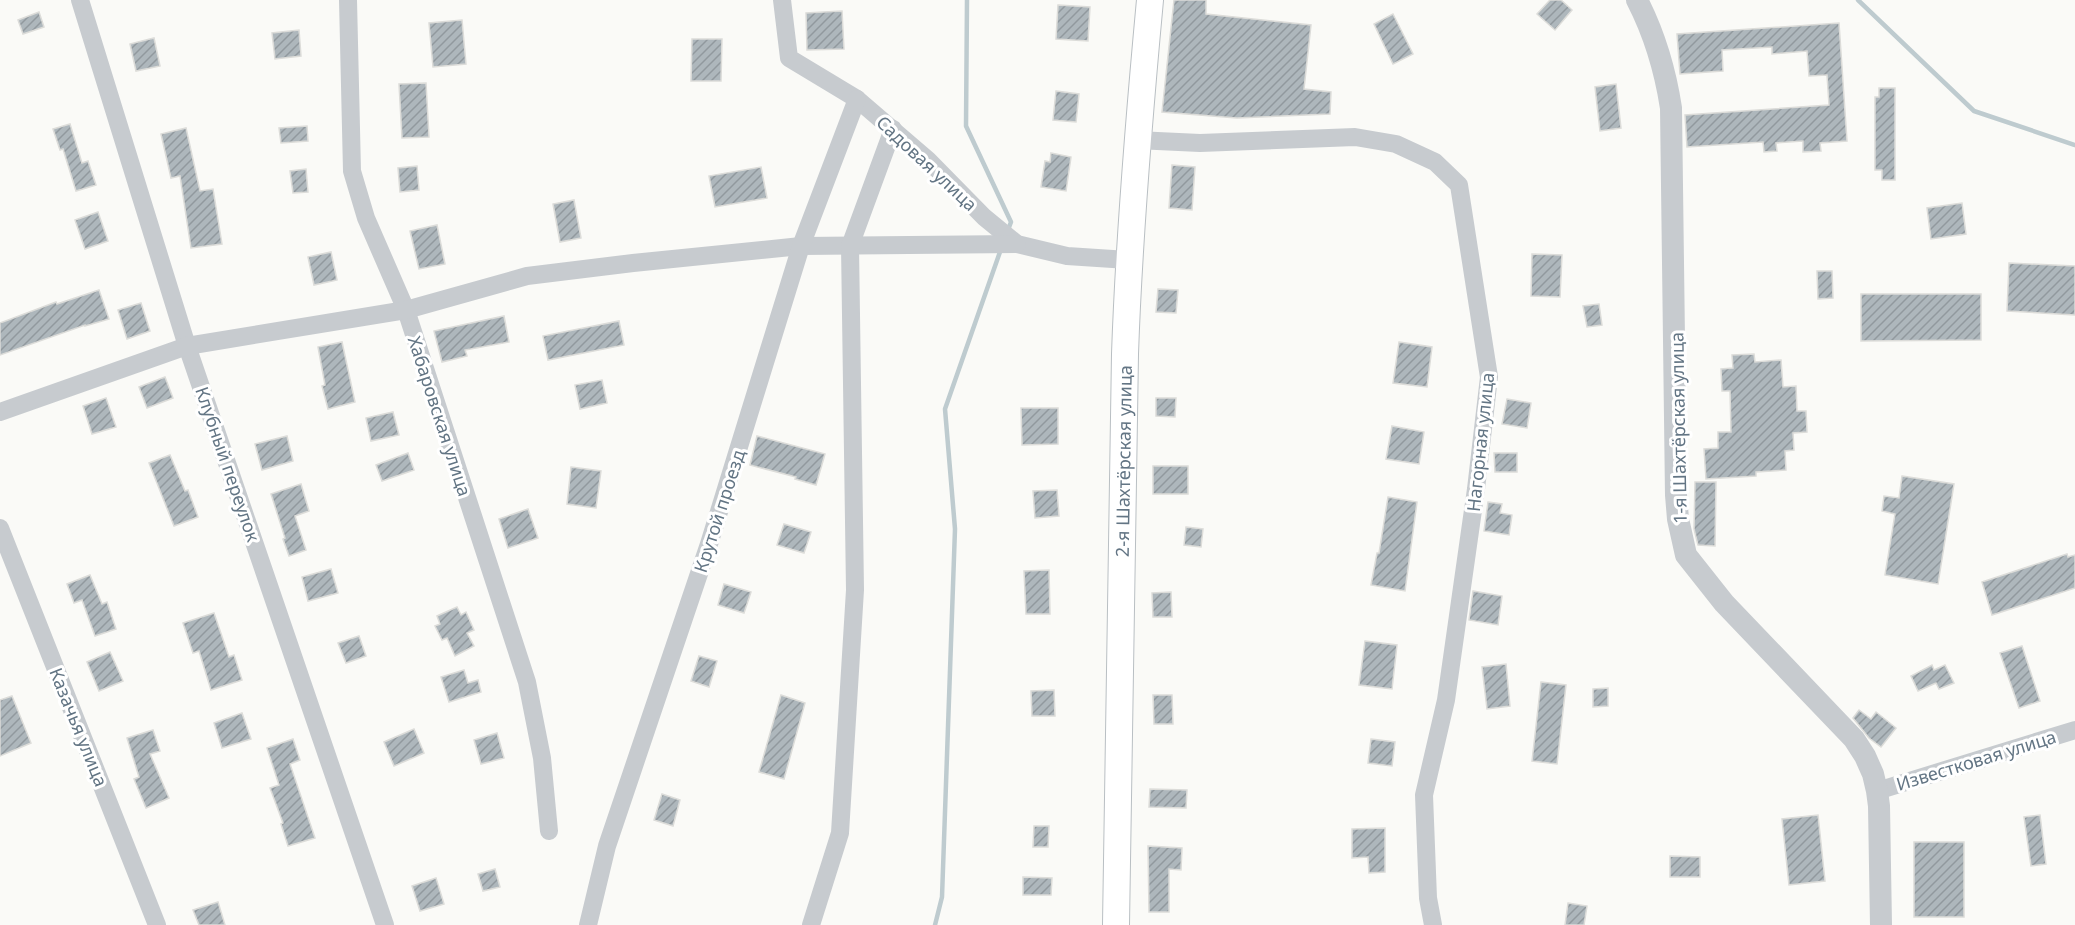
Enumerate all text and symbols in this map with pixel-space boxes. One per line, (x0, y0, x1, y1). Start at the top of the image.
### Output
street label: Садовая улица (871, 110, 983, 216)
street label: 1-я Шахтёрская улица (1664, 332, 1692, 524)
street label: Хабаровская улица (403, 333, 477, 499)
street label: 2-я Шахтёрская улица (1110, 365, 1137, 557)
street label: Нагорная улица (1461, 371, 1499, 513)
street label: Клубный переулок (190, 383, 266, 545)
street label: Крутой проезд (688, 446, 750, 575)
street label: Казачья улица (44, 664, 114, 790)
street label: Известковая улица (1893, 724, 2059, 796)

